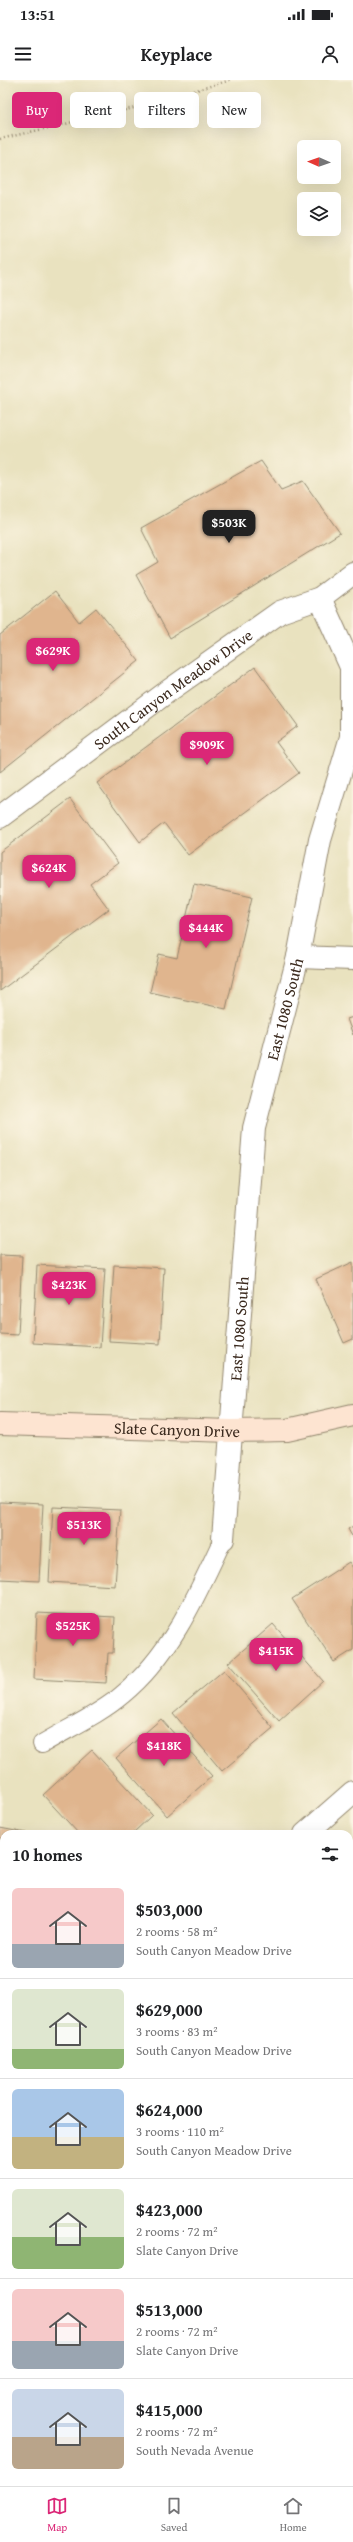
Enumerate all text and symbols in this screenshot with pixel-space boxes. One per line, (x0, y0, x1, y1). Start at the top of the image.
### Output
text: 13:51 (20, 4, 55, 25)
text: Keyplace (141, 41, 212, 68)
icon: menu (12, 43, 34, 65)
icon: person (319, 43, 341, 65)
chip: Buy (12, 92, 62, 128)
chip: Rent (70, 92, 126, 128)
chip: Filters (134, 92, 199, 128)
chip: New (207, 92, 261, 128)
north arrow (297, 140, 341, 184)
map controls (297, 140, 341, 236)
button: layers (297, 192, 341, 236)
pin: $503K (201, 510, 257, 544)
text: $503K (211, 513, 247, 532)
street label: South Canyon Meadow Drive (88, 623, 257, 755)
pin: $629K (25, 638, 81, 672)
text: $629K (35, 641, 71, 660)
pin: $909K (179, 732, 235, 766)
text: $909K (189, 735, 225, 754)
pin: $624K (21, 855, 77, 889)
text: $624K (31, 858, 67, 877)
pin: $444K (178, 915, 234, 949)
text: $444K (188, 918, 224, 937)
street label: East 1080 South (260, 955, 309, 1063)
pin: $423K (41, 1272, 97, 1306)
text: $423K (51, 1275, 87, 1294)
street label: East 1080 South (223, 1275, 255, 1382)
street label: Slate Canyon Drive (114, 1415, 240, 1443)
pin: $513K (56, 1512, 112, 1546)
text: $513K (66, 1515, 102, 1534)
pin: $525K (45, 1613, 101, 1647)
text: $525K (55, 1616, 91, 1635)
pin: $415K (248, 1638, 304, 1672)
text: $415K (258, 1641, 294, 1660)
pin: $418K (136, 1733, 192, 1767)
text: $418K (146, 1736, 182, 1755)
text: 10 homes (12, 1842, 83, 1867)
icon: filters (319, 1843, 341, 1865)
text: $503,000 (136, 1897, 202, 1922)
icon: home (44, 1904, 92, 1952)
text: 2 rooms · 58 m² (136, 1922, 218, 1941)
text: South Canyon Meadow Drive (136, 1941, 292, 1960)
text: $629,000 (136, 1997, 202, 2022)
icon: home (44, 2005, 92, 2053)
text: 3 rooms · 83 m² (136, 2022, 218, 2041)
text: South Canyon Meadow Drive (136, 2041, 292, 2060)
text: $624,000 (136, 2097, 202, 2122)
icon: home (44, 2105, 92, 2153)
text: 3 rooms · 110 m² (136, 2122, 224, 2141)
text: South Canyon Meadow Drive (136, 2141, 292, 2160)
text: $423,000 (136, 2197, 202, 2222)
icon: home (44, 2205, 92, 2253)
text: 2 rooms · 72 m² (136, 2222, 218, 2241)
text: Slate Canyon Drive (136, 2241, 238, 2260)
text: $513,000 (136, 2297, 202, 2322)
icon: home (44, 2305, 92, 2353)
text: 2 rooms · 72 m² (136, 2322, 218, 2341)
text: Slate Canyon Drive (136, 2341, 238, 2360)
text: $415,000 (136, 2397, 202, 2422)
icon: home (44, 2405, 92, 2453)
text: 2 rooms · 72 m² (136, 2422, 218, 2441)
text: South Nevada Avenue (136, 2441, 254, 2460)
tab: Map (46, 2495, 68, 2535)
tab: Saved (161, 2495, 187, 2535)
tab: Home (280, 2495, 307, 2535)

